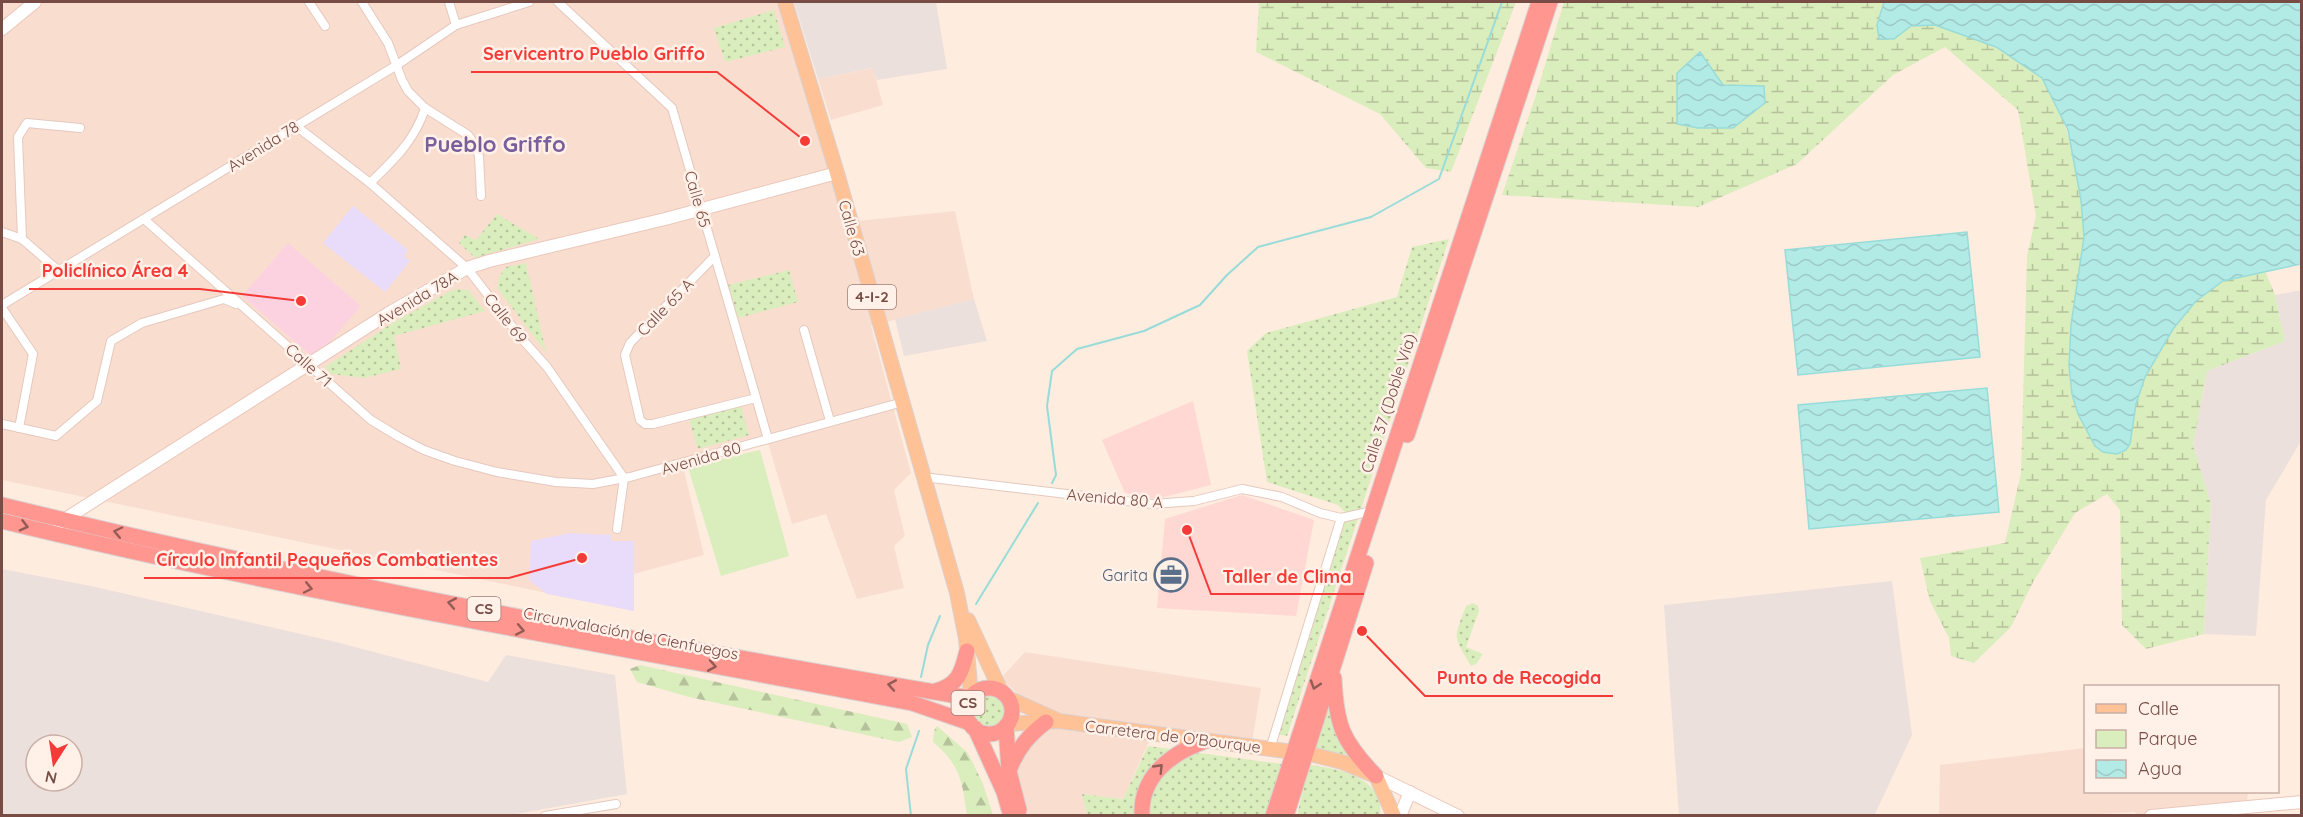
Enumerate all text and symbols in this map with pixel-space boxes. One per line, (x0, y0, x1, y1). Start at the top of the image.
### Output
callout: Servicentro Pueblo Griffo (471, 36, 717, 72)
text: Servicentro Pueblo Griffo (483, 42, 705, 65)
street label: Avenida 78 (224, 116, 302, 176)
district label: Pueblo Griffo (424, 130, 566, 158)
street label: Calle 65 (680, 168, 716, 230)
street label: Calle 63 (834, 197, 870, 259)
callout: Policlínico Área 4 (29, 253, 200, 289)
text: Policlínico Área 4 (42, 259, 189, 282)
street label: Avenida 78A (373, 266, 461, 330)
street label: Calle 65 A (633, 274, 697, 340)
road number: 4-I-2 (848, 285, 896, 309)
street label: Calle 69 (480, 289, 532, 347)
street label: Calle 37 (Doble Vía) (1356, 331, 1420, 475)
street label: Calle 71 (282, 339, 336, 391)
street label: Avenida 80 (659, 437, 743, 479)
street label: Avenida 80 A (1066, 484, 1164, 512)
one-way arrow (18, 519, 28, 532)
one-way arrow (113, 527, 123, 540)
callout: Círculo Infantil Pequeños Combatientes (144, 542, 509, 578)
text: Círculo Infantil Pequeños Combatientes (156, 548, 498, 571)
office icon: Garita (1153, 557, 1189, 593)
callout: Taller de Clima (1211, 558, 1364, 594)
place label: Garita (1102, 565, 1148, 585)
text: Taller de Clima (1222, 565, 1352, 588)
one-way arrow (303, 581, 313, 594)
one-way arrow (448, 597, 458, 610)
road number: CS (468, 597, 500, 621)
street label: Circunvalación de Cienfuegos (522, 602, 740, 664)
one-way arrow (515, 623, 525, 636)
one-way arrow (706, 659, 716, 672)
callout: Punto de Recogida (1425, 660, 1613, 696)
text: Punto de Recogida (1437, 666, 1601, 689)
one-way arrow (887, 679, 896, 691)
one-way arrow (1309, 679, 1322, 690)
legend (2084, 685, 2279, 793)
road number: CS (952, 691, 984, 715)
text: Calle (2138, 697, 2179, 720)
street label: Carretera de O'Bourque (1084, 715, 1262, 757)
text: Parque (2138, 727, 2197, 750)
north arrow (24, 733, 84, 793)
text: Agua (2138, 757, 2182, 780)
one-way arrow (1152, 765, 1163, 776)
text: N (43, 767, 59, 789)

